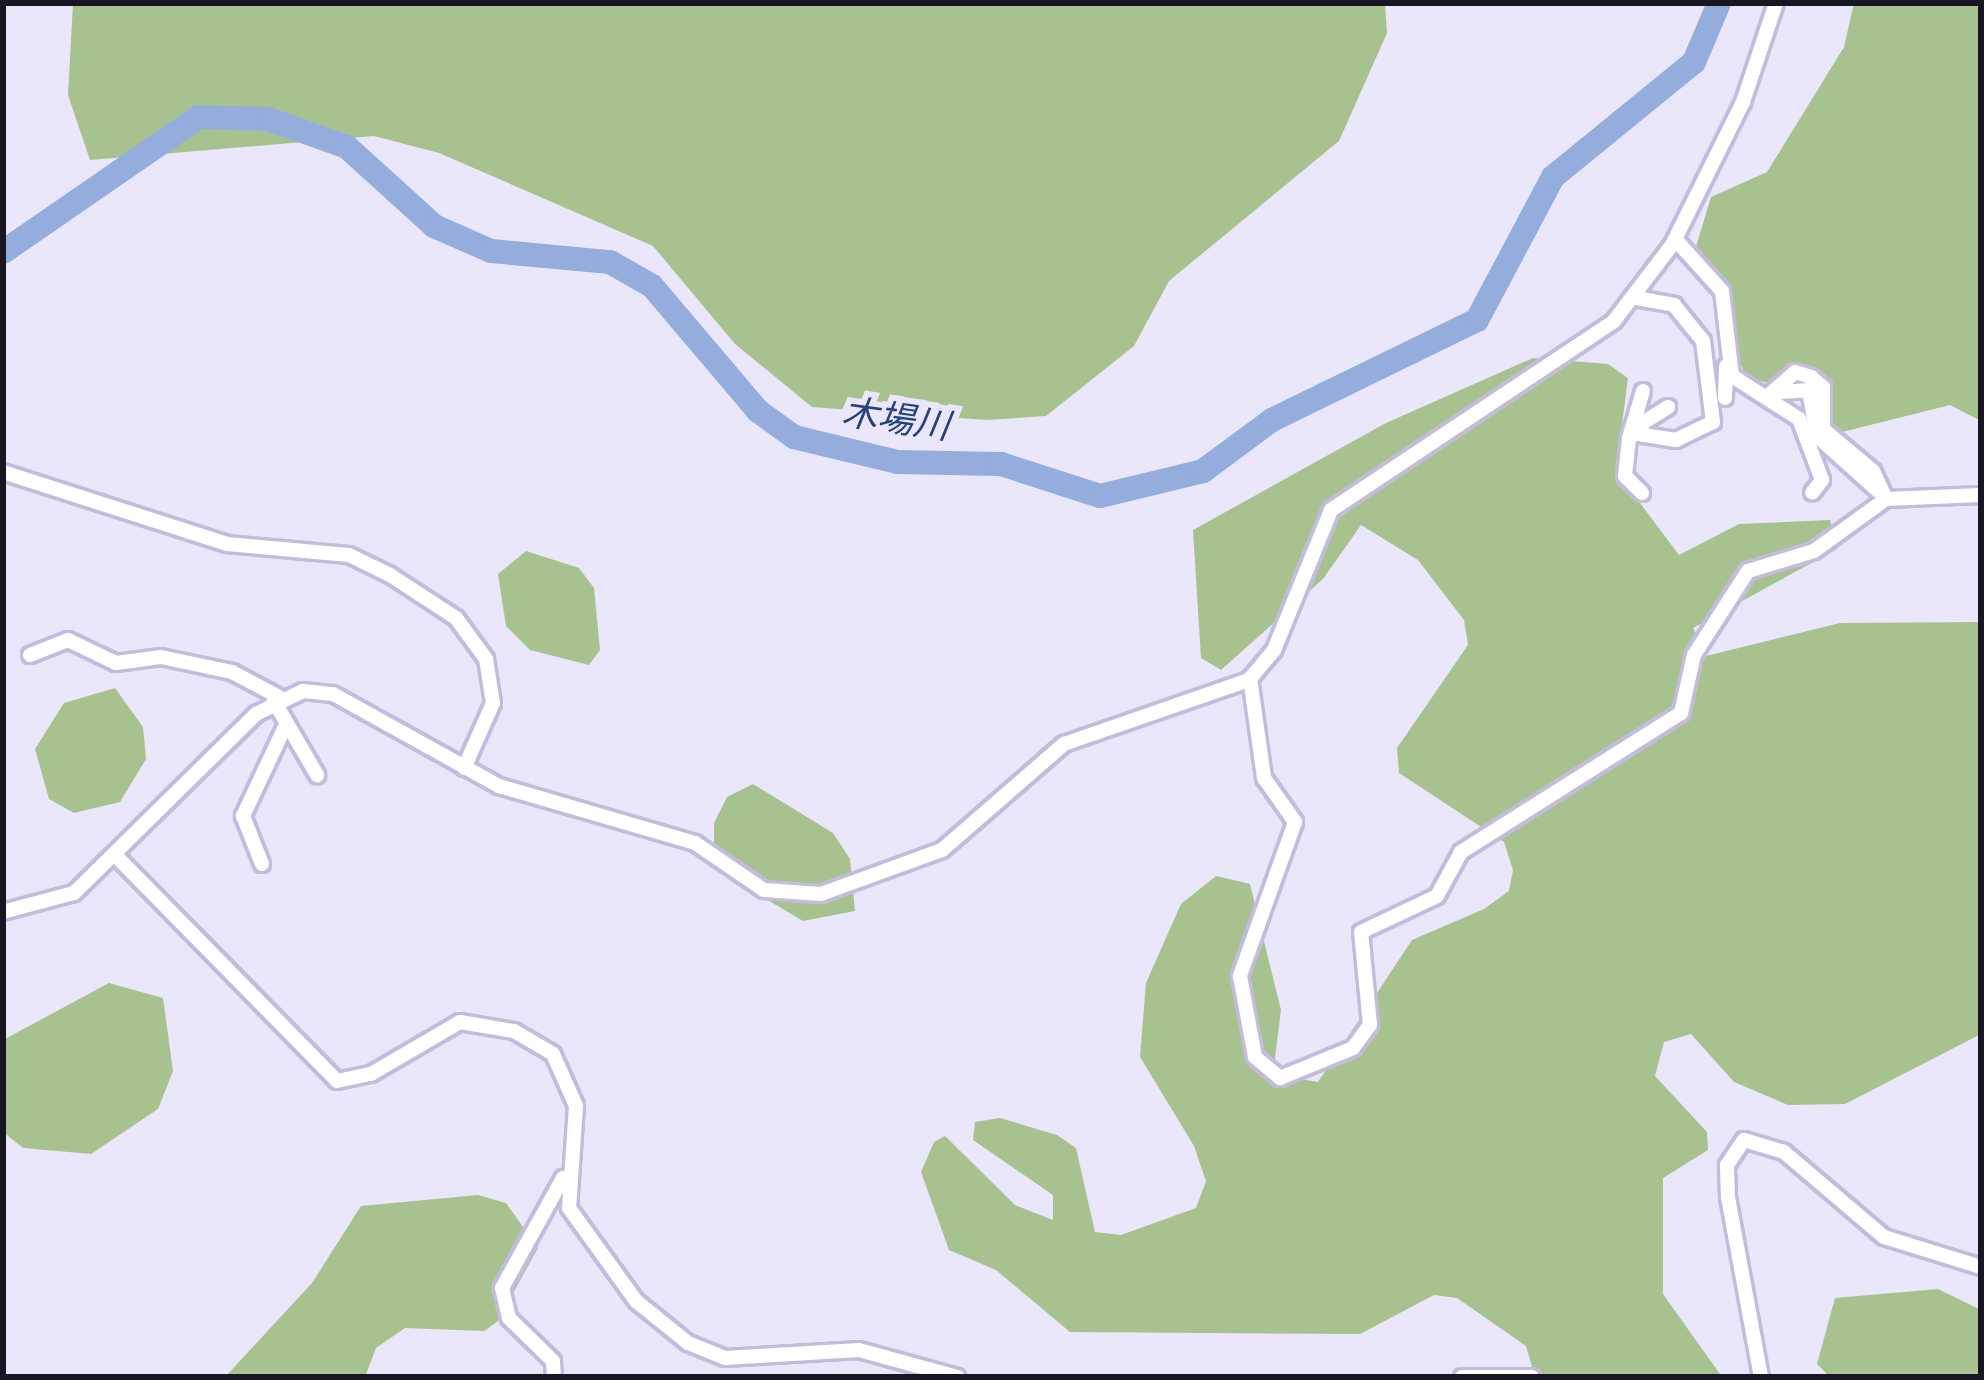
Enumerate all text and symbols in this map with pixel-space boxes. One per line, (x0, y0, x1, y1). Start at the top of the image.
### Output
water label: 木場川 (840, 389, 952, 447)

